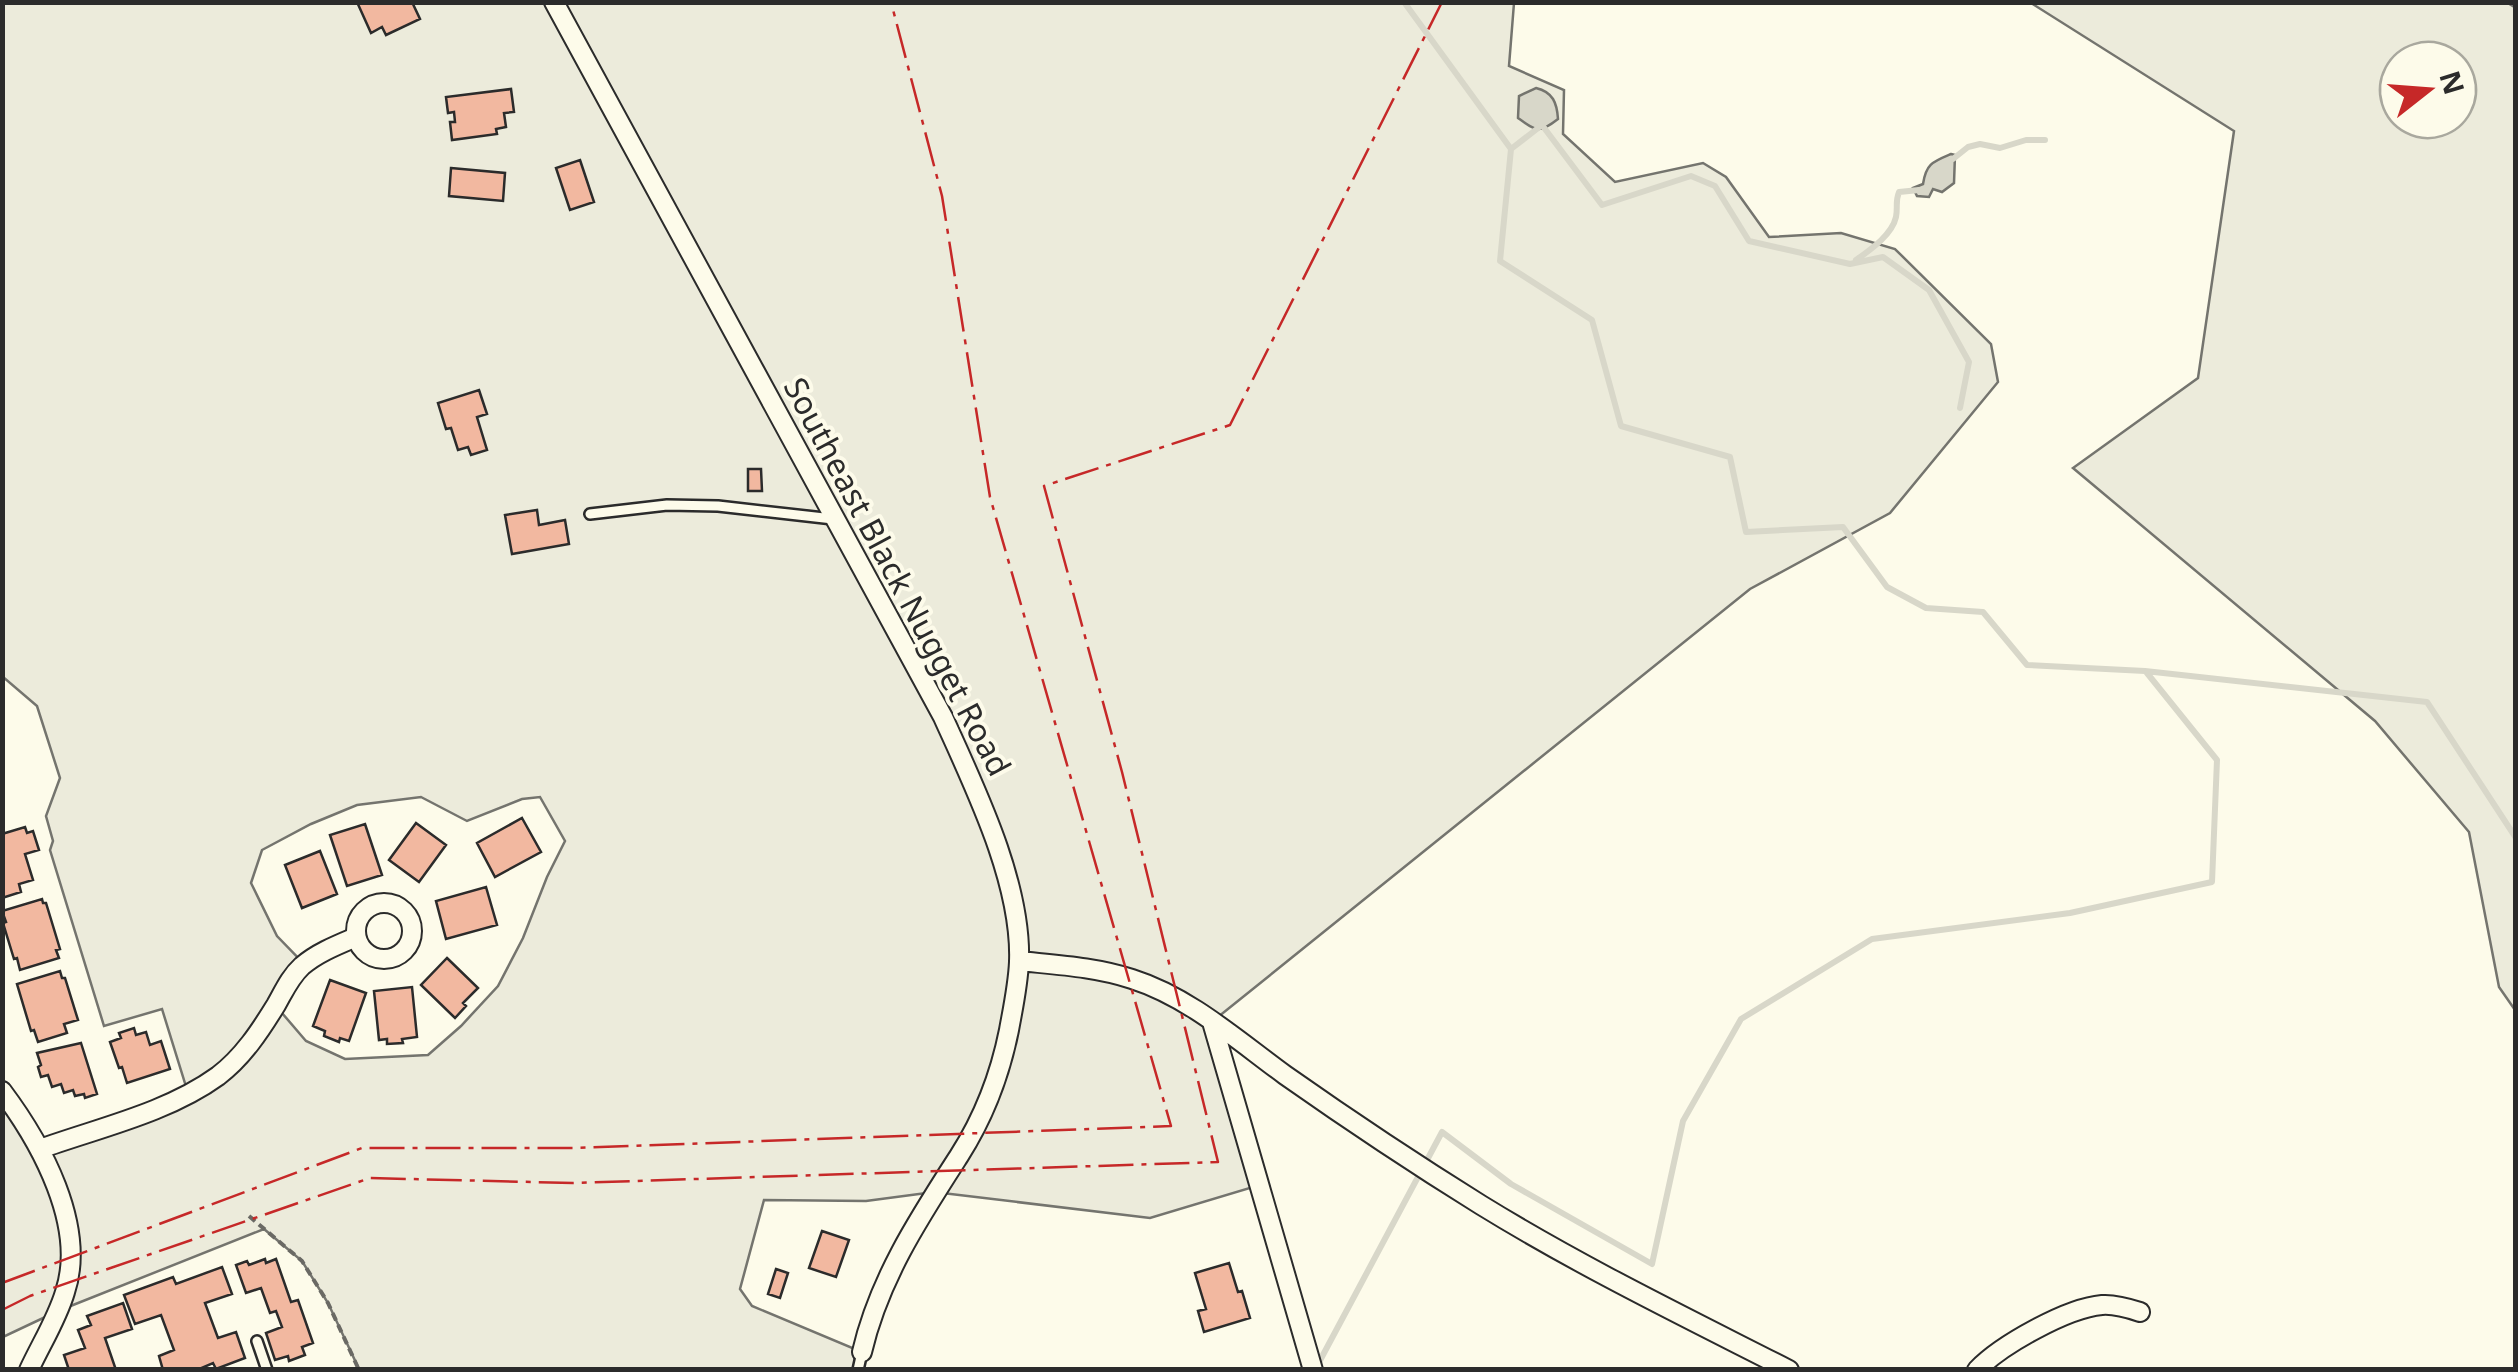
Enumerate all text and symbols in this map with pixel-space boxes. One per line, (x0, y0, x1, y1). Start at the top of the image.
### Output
north arrow (2378, 40, 2478, 140)
text: N (2431, 66, 2474, 99)
street label: Southeast Black Nugget Road (775, 370, 1022, 783)

